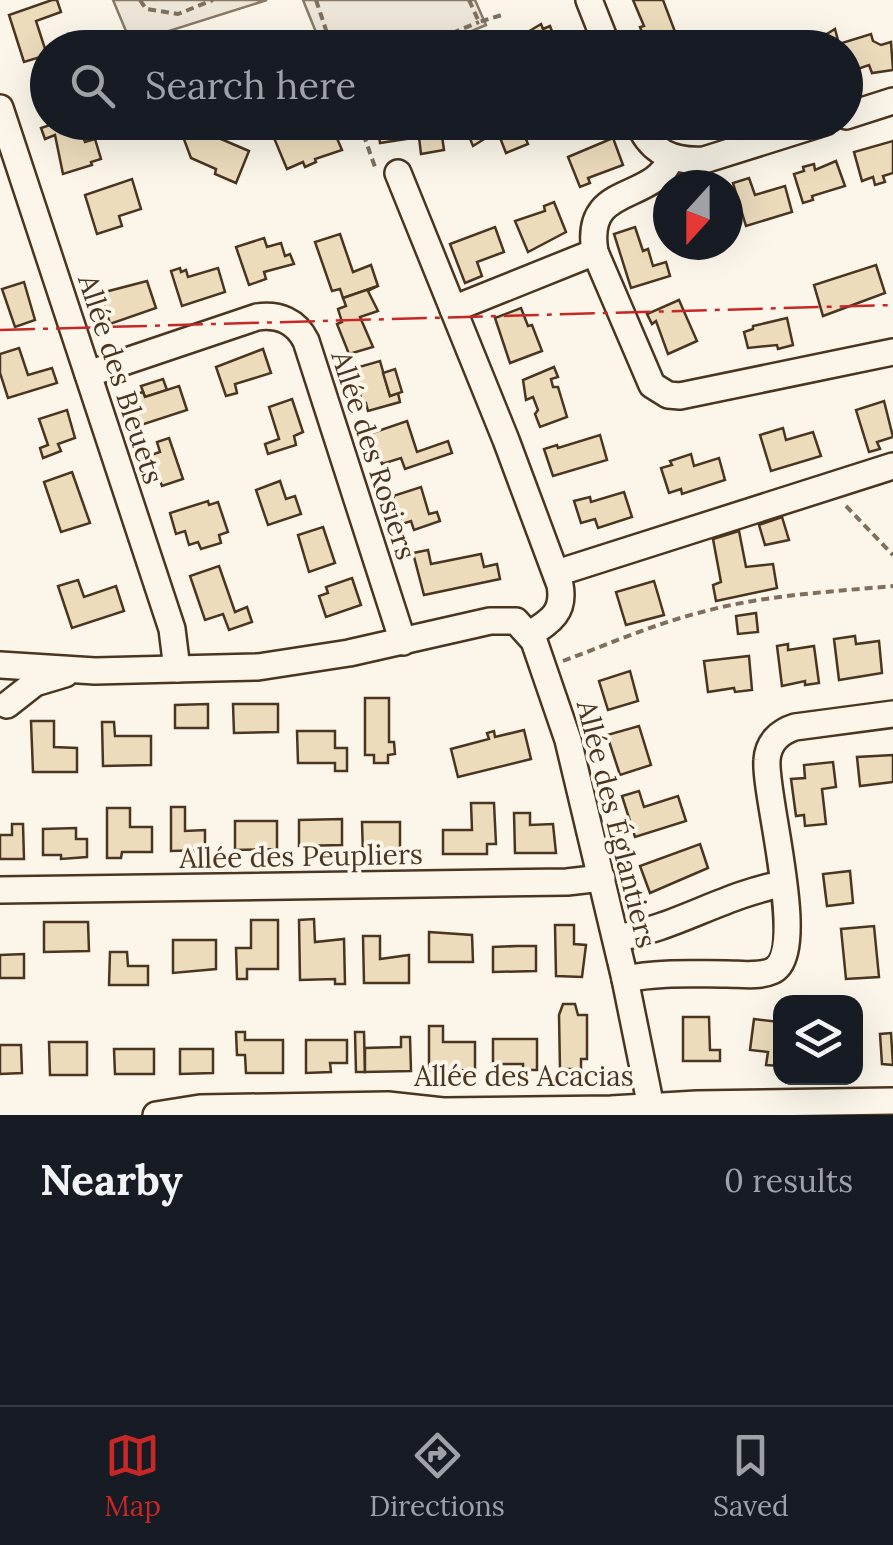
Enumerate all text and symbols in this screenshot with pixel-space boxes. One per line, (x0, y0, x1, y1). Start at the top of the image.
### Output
search box (30, 30, 863, 140)
icon: search (65, 58, 120, 113)
text: Search here (145, 61, 356, 109)
north arrow (653, 170, 743, 260)
street label: Allée des Bleuets (70, 269, 172, 488)
street label: Allée des Rosiers (323, 345, 425, 564)
street label: Allée des Églantiers (569, 696, 665, 951)
street label: Allée des Peupliers (178, 836, 423, 876)
map controls (773, 995, 863, 1085)
button: layers (773, 995, 863, 1085)
street label: Allée des Acacias (413, 1058, 634, 1094)
text: Nearby (40, 1153, 183, 1207)
text: 0 results (724, 1160, 853, 1201)
tab: Map (104, 1428, 161, 1524)
tab: Directions (369, 1428, 505, 1524)
tab: Saved (713, 1428, 789, 1524)

